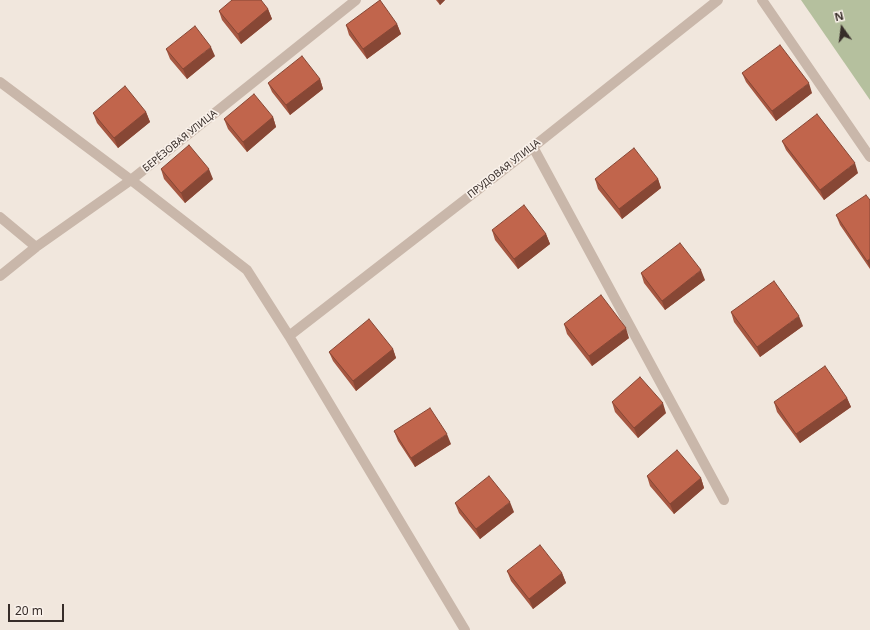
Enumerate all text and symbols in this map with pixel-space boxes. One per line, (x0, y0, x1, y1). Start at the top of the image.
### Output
north arrow (822, 8, 862, 48)
text: N (833, 8, 845, 24)
street label: БЕРЁЗОВАЯ УЛИЦА (140, 107, 220, 175)
street label: ПРУДОВАЯ УЛИЦА (465, 137, 543, 201)
scale bar (10, 596, 66, 622)
text: 20 m (15, 602, 43, 619)

